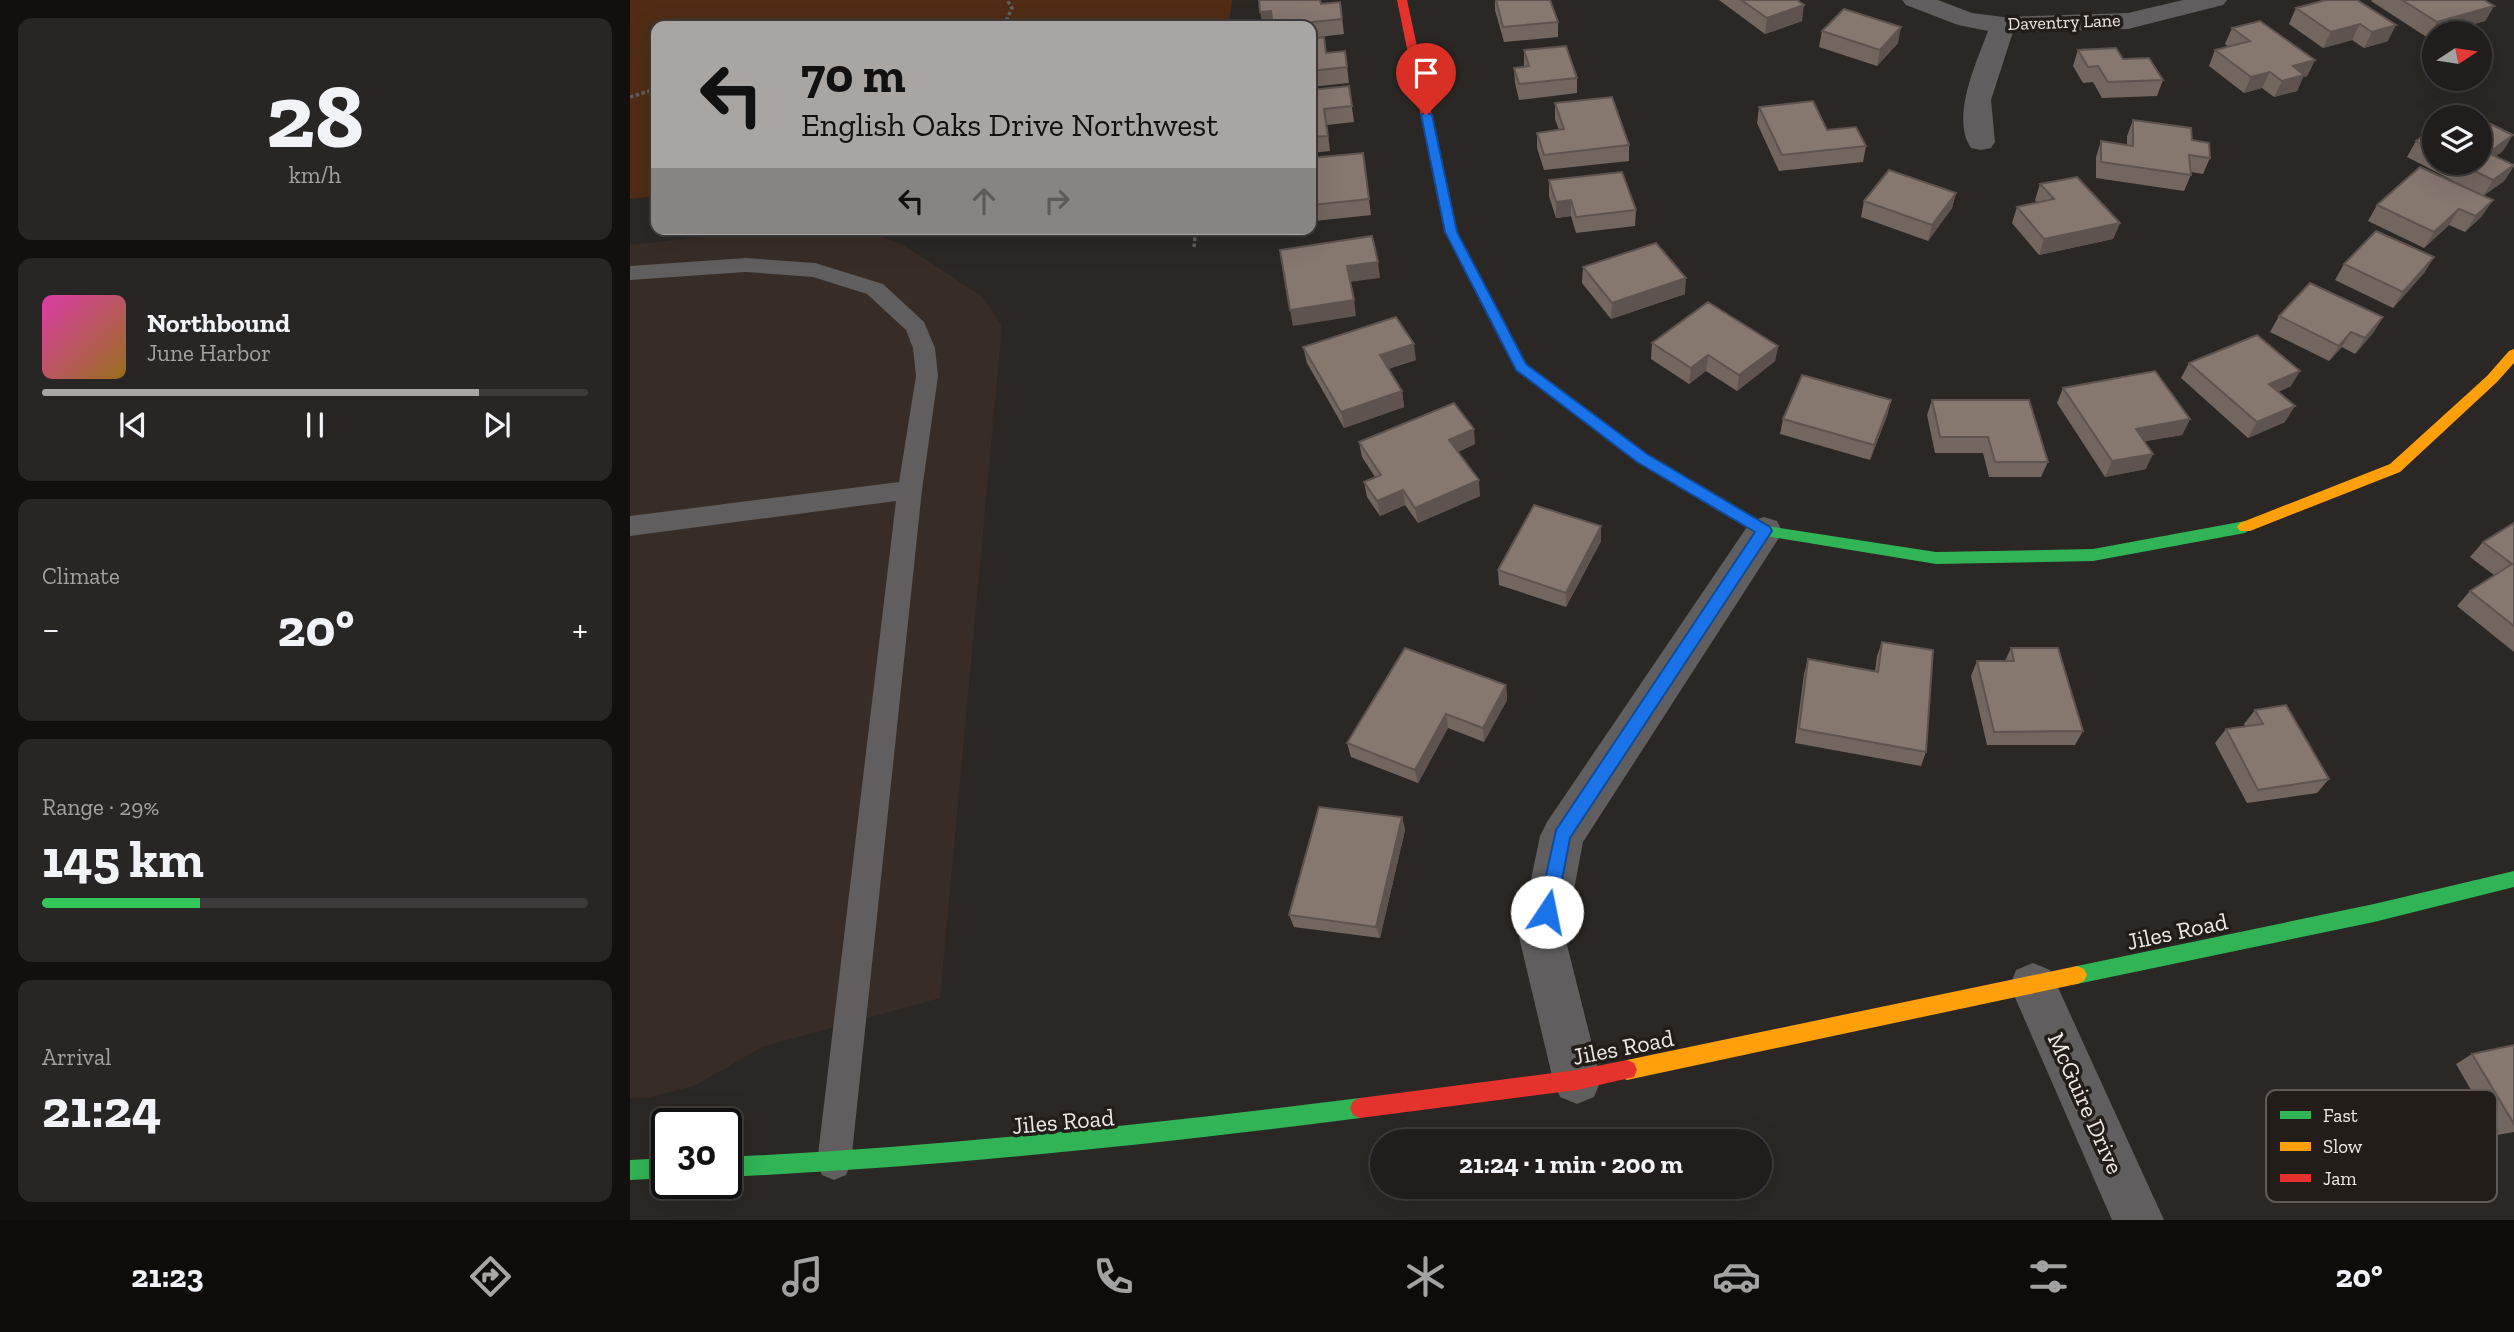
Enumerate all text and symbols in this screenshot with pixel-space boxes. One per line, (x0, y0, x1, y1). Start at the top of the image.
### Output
street label: Daventry Lane (2007, 9, 2121, 35)
north arrow (2422, 21, 2492, 91)
map controls (2422, 21, 2492, 175)
pin (1396, 43, 1456, 115)
text: 70 m (801, 46, 906, 105)
icon: left (686, 49, 777, 140)
icon: arrive (1407, 54, 1445, 92)
text: 28 (266, 61, 364, 170)
button: layers (2422, 105, 2492, 175)
text: English Oaks Drive Northwest (801, 106, 1218, 144)
text: km/h (289, 161, 341, 189)
icon: left (892, 182, 930, 220)
icon: ahead (965, 182, 1003, 220)
icon: right (1038, 182, 1076, 220)
text: Northbound (147, 307, 290, 339)
text: June Harbor (147, 339, 271, 367)
icon: previous (114, 406, 152, 444)
icon: pause (296, 406, 334, 444)
icon: next (478, 406, 516, 444)
text: Climate (42, 562, 120, 590)
text: 20° (278, 597, 354, 659)
text: − (42, 606, 60, 652)
text: + (572, 606, 588, 652)
text: Range · 29% (42, 793, 159, 821)
text: 145 km (42, 828, 204, 890)
position arrow (1510, 875, 1584, 949)
street label: Jiles Road (2124, 906, 2230, 956)
street label: Jiles Road (1570, 1023, 1676, 1071)
street label: McGuire Drive (2042, 1028, 2130, 1178)
text: Arrival (42, 1043, 111, 1071)
text: 21:24 (42, 1078, 161, 1140)
legend (2266, 1090, 2497, 1202)
street label: Jiles Road (1011, 1102, 1115, 1140)
text: Fast (2323, 1104, 2358, 1127)
speed limit sign: 30 (651, 1108, 742, 1199)
text: Slow (2323, 1135, 2363, 1158)
text: 21:24 · 1 min · 200 m (1459, 1148, 1683, 1180)
text: Jam (2323, 1167, 2357, 1190)
icon: directions (466, 1252, 515, 1301)
icon: music (778, 1252, 827, 1301)
icon: phone (1089, 1252, 1138, 1301)
icon: climate (1401, 1252, 1450, 1301)
icon: car (1712, 1252, 1761, 1301)
icon: filters (2024, 1252, 2073, 1301)
text: 21:23 (131, 1257, 204, 1295)
text: 20° (2335, 1257, 2383, 1295)

